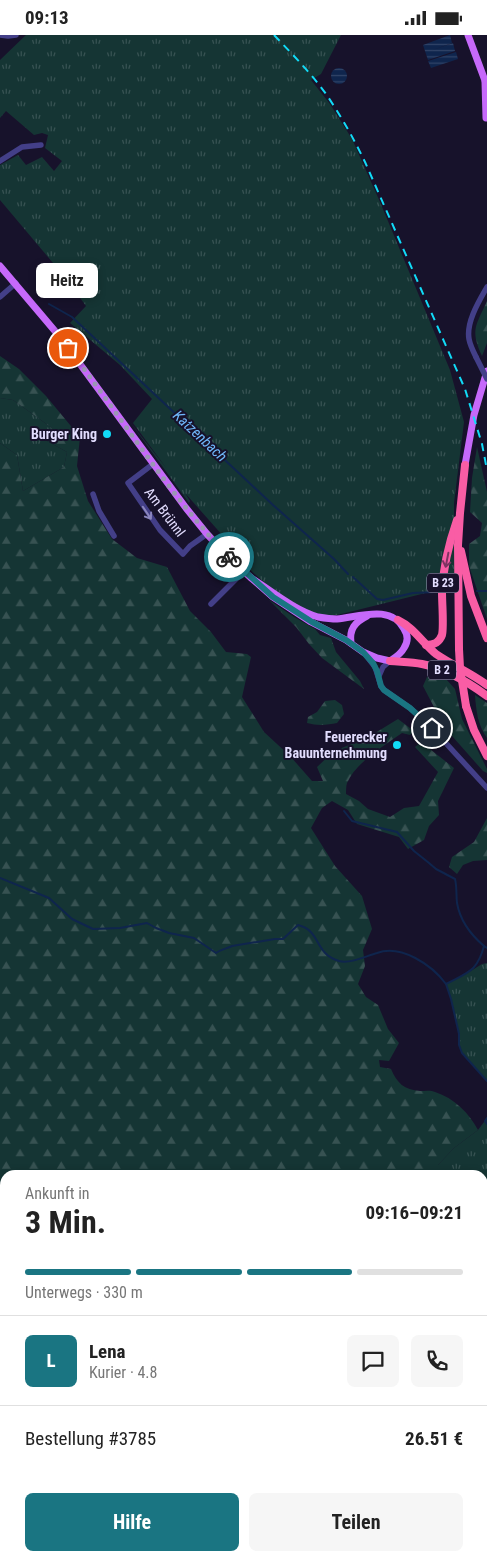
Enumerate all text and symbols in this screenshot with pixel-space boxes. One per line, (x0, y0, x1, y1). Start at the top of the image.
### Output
text: 09:13 (25, 6, 69, 29)
callout: Heitz (37, 263, 99, 298)
text: Heitz (50, 271, 84, 290)
pin (47, 327, 89, 369)
icon: bag (54, 334, 82, 362)
water label: Katzenbach (169, 406, 231, 466)
place label: Burger King (31, 426, 97, 442)
marker: Burger King (101, 428, 113, 440)
street label: Am Brünnl (141, 484, 189, 540)
one-way arrow (142, 506, 152, 520)
courier (204, 532, 254, 582)
icon: bike (215, 543, 243, 571)
one-way arrow (441, 552, 451, 568)
road number: B 23 (427, 573, 459, 593)
road number: B 2 (428, 661, 456, 679)
pin (411, 707, 453, 749)
icon: home (418, 714, 446, 742)
place label: Feuerecker Bauunternehmung (285, 729, 387, 761)
marker: Feuerecker Bauunternehmung (391, 739, 403, 751)
text: Ankunft in (25, 1184, 90, 1203)
text: 09:16–09:21 (365, 1201, 463, 1224)
text: 3 Min. (25, 1203, 106, 1241)
text: Unterwegs · 330 m (25, 1283, 143, 1302)
button: chat (347, 1335, 399, 1387)
button: phone (411, 1335, 463, 1387)
text: Lena (89, 1340, 126, 1363)
text: L (46, 1349, 56, 1372)
text: Kurier · 4.8 (89, 1363, 157, 1382)
text: Bestellung #3785 (25, 1427, 156, 1450)
text: 26.51 € (405, 1427, 463, 1450)
button: Hilfe (25, 1493, 239, 1551)
button: Teilen (249, 1493, 463, 1551)

